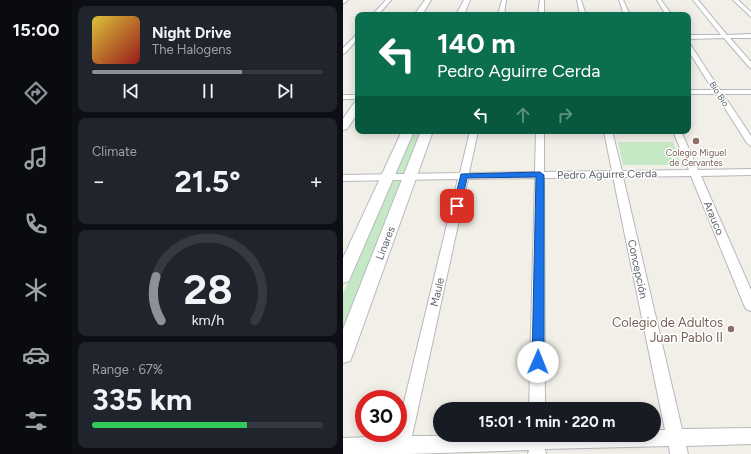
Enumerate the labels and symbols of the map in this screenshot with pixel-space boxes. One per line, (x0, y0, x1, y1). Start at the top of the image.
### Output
street label: Bio Bio (707, 79, 732, 108)
marker: Colegio Miguel de Cervantes (691, 136, 701, 146)
place label: Colegio Miguel de Cervantes (666, 147, 726, 168)
street label: Pedro Aguirre Cerda (557, 167, 657, 182)
pin (440, 189, 474, 223)
street label: Arauco (701, 199, 726, 237)
street label: Linares (373, 225, 398, 262)
street label: Concepción (625, 238, 650, 300)
street label: Maule (428, 276, 447, 308)
place label: Colegio de Adultos Juan Pablo II (612, 315, 723, 345)
marker: Colegio de Adultos Juan Pablo II (726, 324, 736, 334)
position arrow (517, 341, 559, 383)
speed limit sign: 30 (355, 390, 407, 442)

